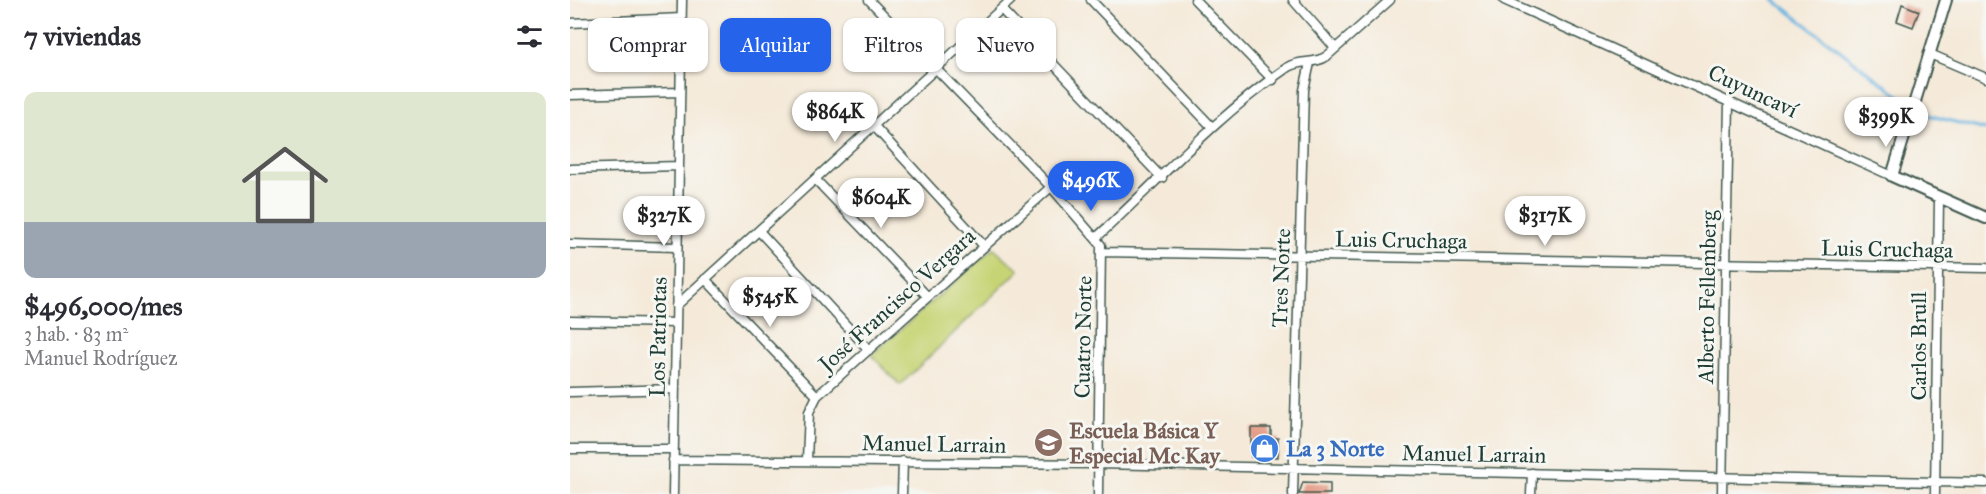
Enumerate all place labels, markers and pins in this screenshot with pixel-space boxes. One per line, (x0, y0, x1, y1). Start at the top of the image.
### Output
pin: $864K (793, 92, 877, 143)
pin: $399K (1844, 97, 1928, 148)
pin: $496K (1049, 161, 1133, 212)
pin: $604K (839, 178, 923, 229)
pin: $327K (622, 196, 706, 247)
pin: $317K (1503, 196, 1587, 247)
pin: $545K (728, 277, 812, 328)
place label: Escuela Básica Y Especial Mc Kay (1069, 417, 1221, 469)
school or university icon: Escuela Básica Y Especial Mc Kay (1032, 427, 1064, 459)
shop icon: La 3 Norte (1249, 432, 1281, 464)
place label: La 3 Norte (1286, 435, 1384, 462)

